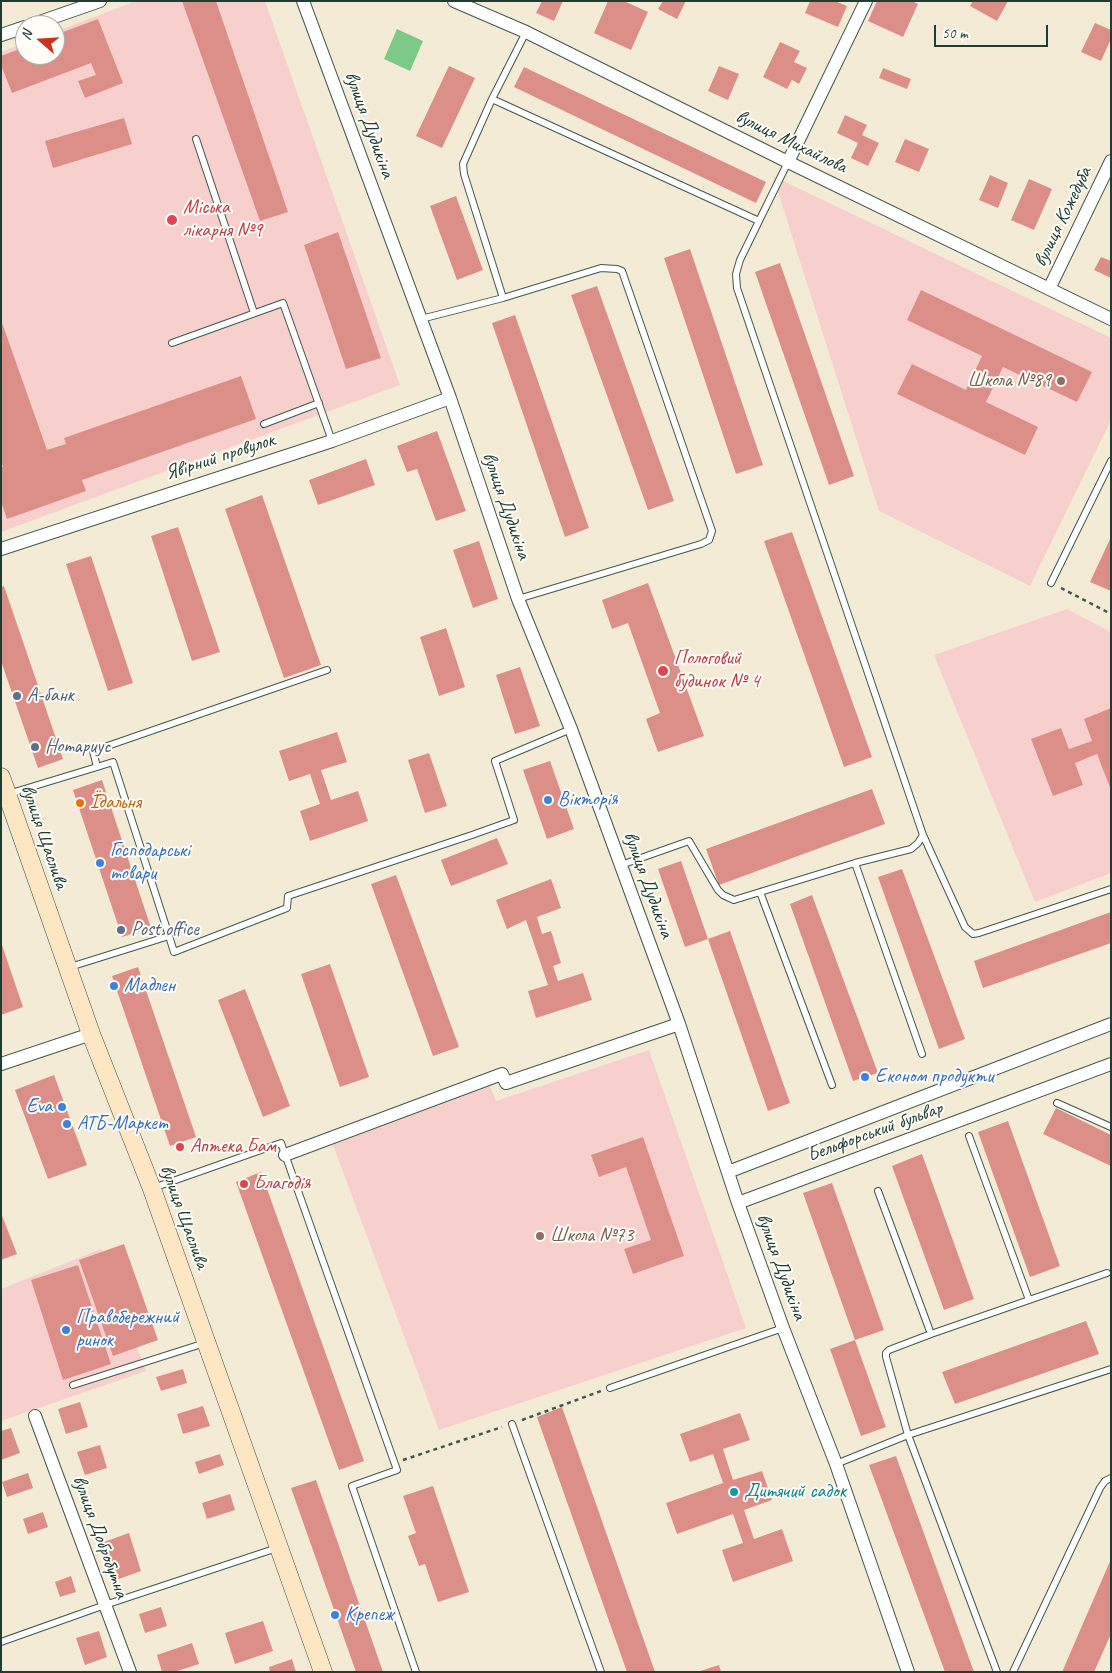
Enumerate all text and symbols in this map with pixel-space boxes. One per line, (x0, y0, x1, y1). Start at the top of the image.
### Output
north arrow (15, 15, 65, 65)
scale bar (937, 15, 1051, 47)
text: 50 m (942, 24, 968, 43)
text: N (17, 28, 36, 42)
street label: вулиця Дудикіна (339, 68, 399, 182)
street label: вулиця Михайлова (732, 105, 850, 179)
street label: вулиця Кожедуба (1029, 163, 1097, 271)
place label: Міська лікарня №9 (183, 196, 262, 243)
marker: Міська лікарня №9 (165, 213, 179, 227)
place label: Школа №89 (968, 369, 1051, 393)
marker: Школа №89 (1055, 375, 1067, 387)
street label: Явірний провулок (162, 428, 278, 486)
street label: вулиця Дудикіна (476, 449, 536, 563)
place label: Пологовий будинок № 4 (674, 647, 760, 694)
marker: Пологовий будинок № 4 (656, 664, 670, 678)
place label: А-банк (27, 684, 74, 708)
marker: А-банк (11, 690, 23, 702)
place label: Нотариус (45, 735, 110, 759)
marker: Нотариус (29, 741, 41, 753)
street label: вулиця Щаслива (15, 782, 73, 892)
place label: Вікторія (558, 788, 617, 812)
place label: Їдальня (90, 791, 141, 815)
marker: Вікторія (542, 794, 554, 806)
marker: Їдальня (74, 797, 86, 809)
street label: вулиця Дудикіна (618, 828, 678, 942)
place label: Господарські товари (110, 839, 190, 886)
marker: Господарські товари (94, 857, 106, 869)
place label: Post office (131, 918, 199, 942)
marker: Post office (115, 924, 127, 936)
place label: Мадлен (124, 974, 175, 998)
marker: Мадлен (108, 980, 120, 992)
place label: Економ продукти (875, 1065, 993, 1089)
marker: Економ продукти (859, 1071, 871, 1083)
place label: Eva (26, 1095, 52, 1119)
street label: Бельфорський бульвар (804, 1096, 946, 1168)
marker: Eva (56, 1101, 68, 1113)
place label: АТБ-Маркет (77, 1112, 168, 1136)
marker: АТБ-Маркет (61, 1118, 73, 1130)
place label: Аптека Бам (190, 1135, 276, 1159)
marker: Аптека Бам (174, 1141, 186, 1153)
street label: вулиця Щаслива (154, 1162, 214, 1272)
place label: Благодія (254, 1172, 310, 1196)
marker: Благодія (238, 1178, 250, 1190)
street label: вулиця Дудикіна (751, 1210, 811, 1324)
place label: Школа №73 (550, 1224, 633, 1248)
marker: Школа №73 (534, 1230, 546, 1242)
place label: Правобережний ринок (76, 1306, 179, 1353)
marker: Правобережний ринок (60, 1324, 72, 1336)
street label: вулиця Добробутна (67, 1472, 133, 1602)
place label: Дитячий садок (744, 1480, 846, 1504)
marker: Дитячий садок (728, 1486, 740, 1498)
place label: Крепеж (345, 1603, 393, 1627)
marker: Крепеж (329, 1609, 341, 1621)

